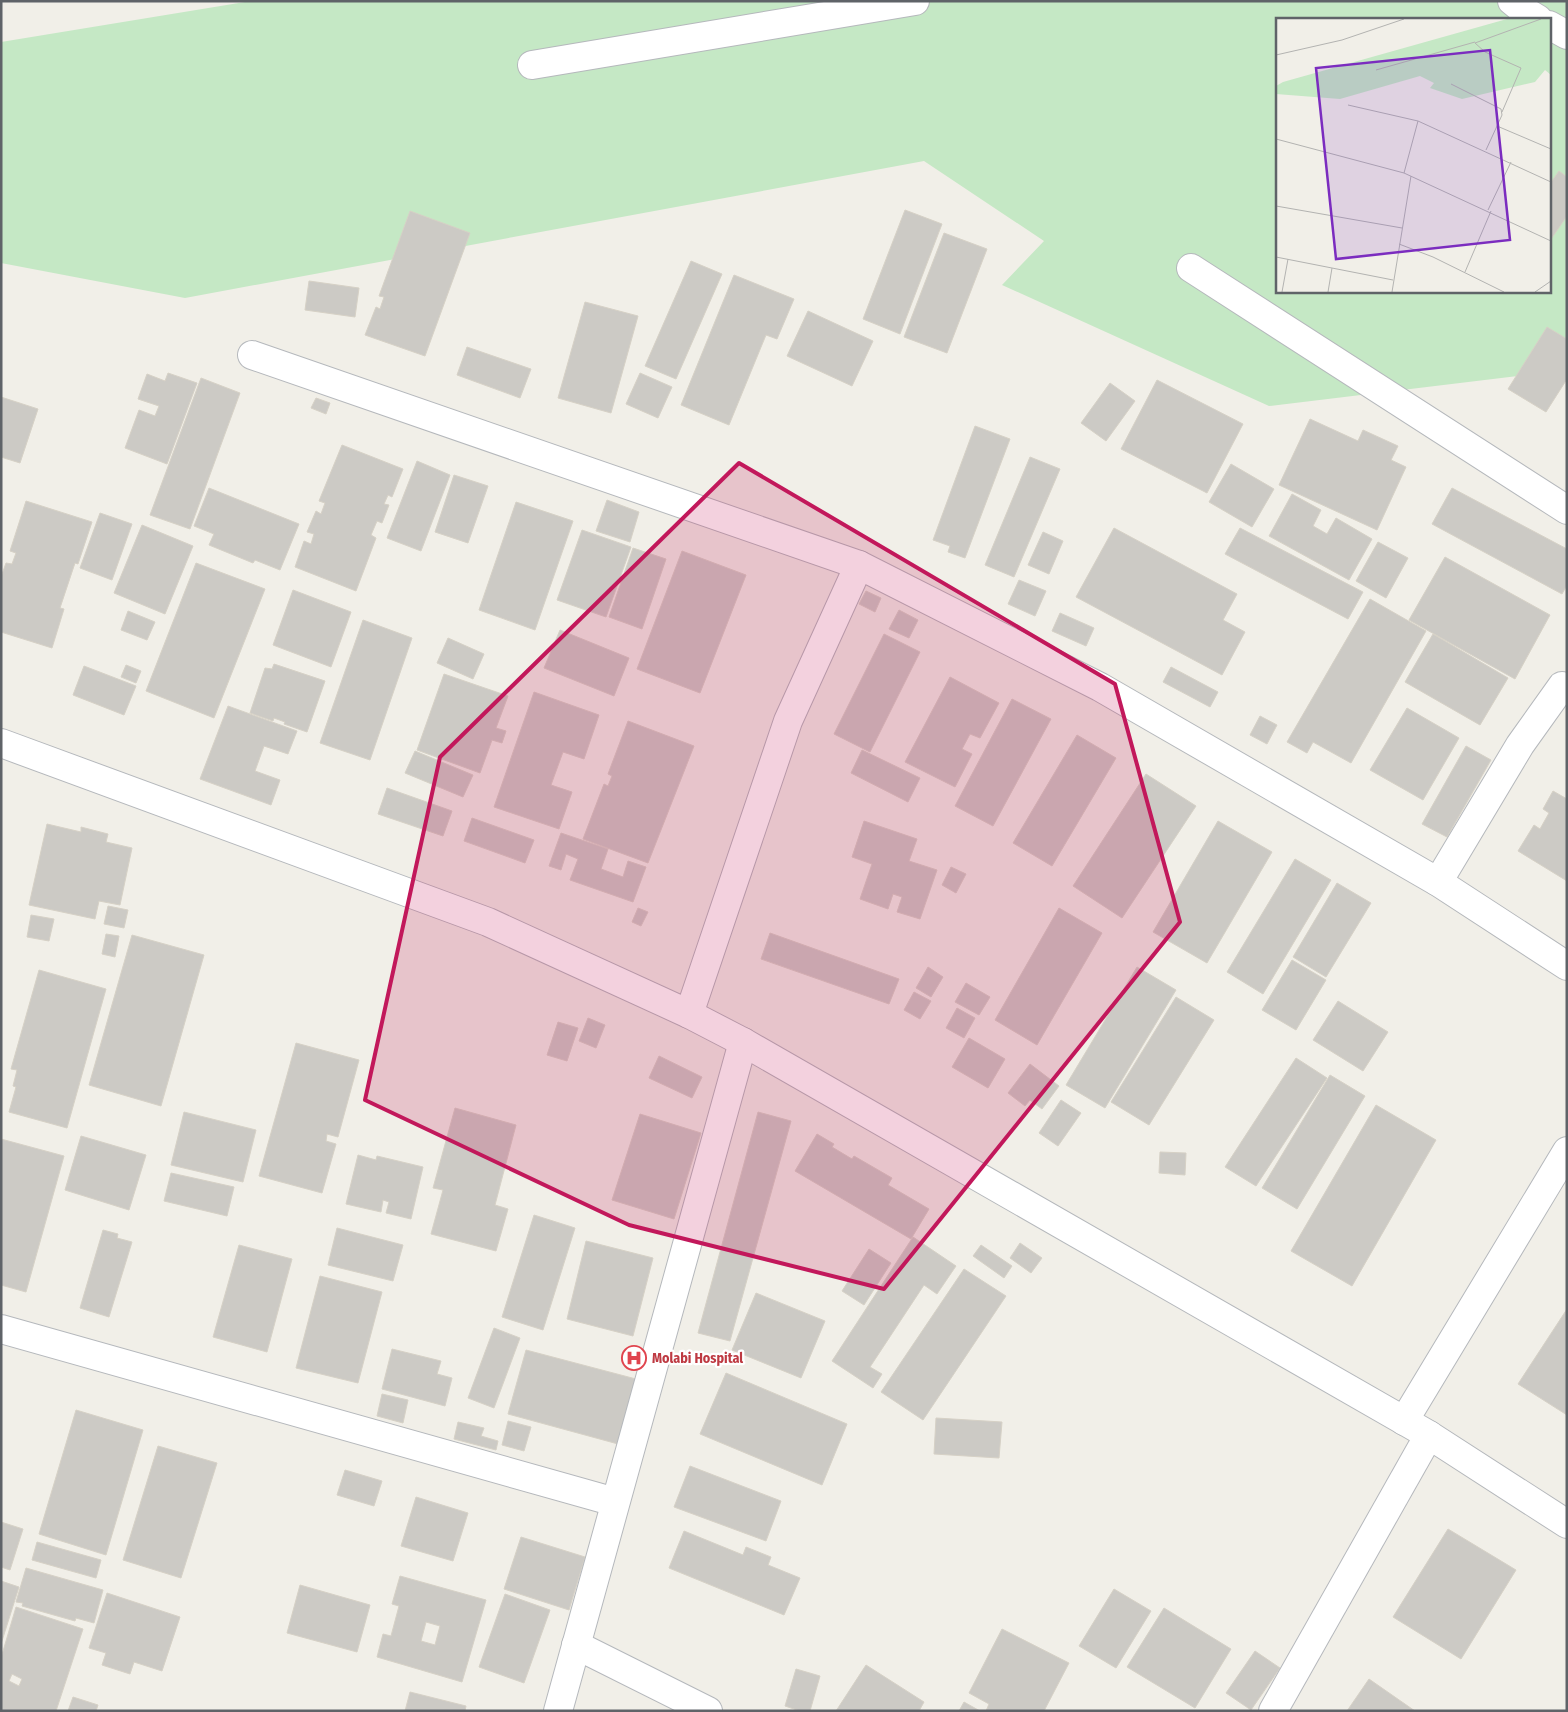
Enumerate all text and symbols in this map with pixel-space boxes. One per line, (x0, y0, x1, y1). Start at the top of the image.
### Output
inset map (1276, 18, 1550, 292)
hospital icon: Molabi Hospital (621, 1345, 647, 1371)
place label: Molabi Hospital (652, 1350, 743, 1367)

